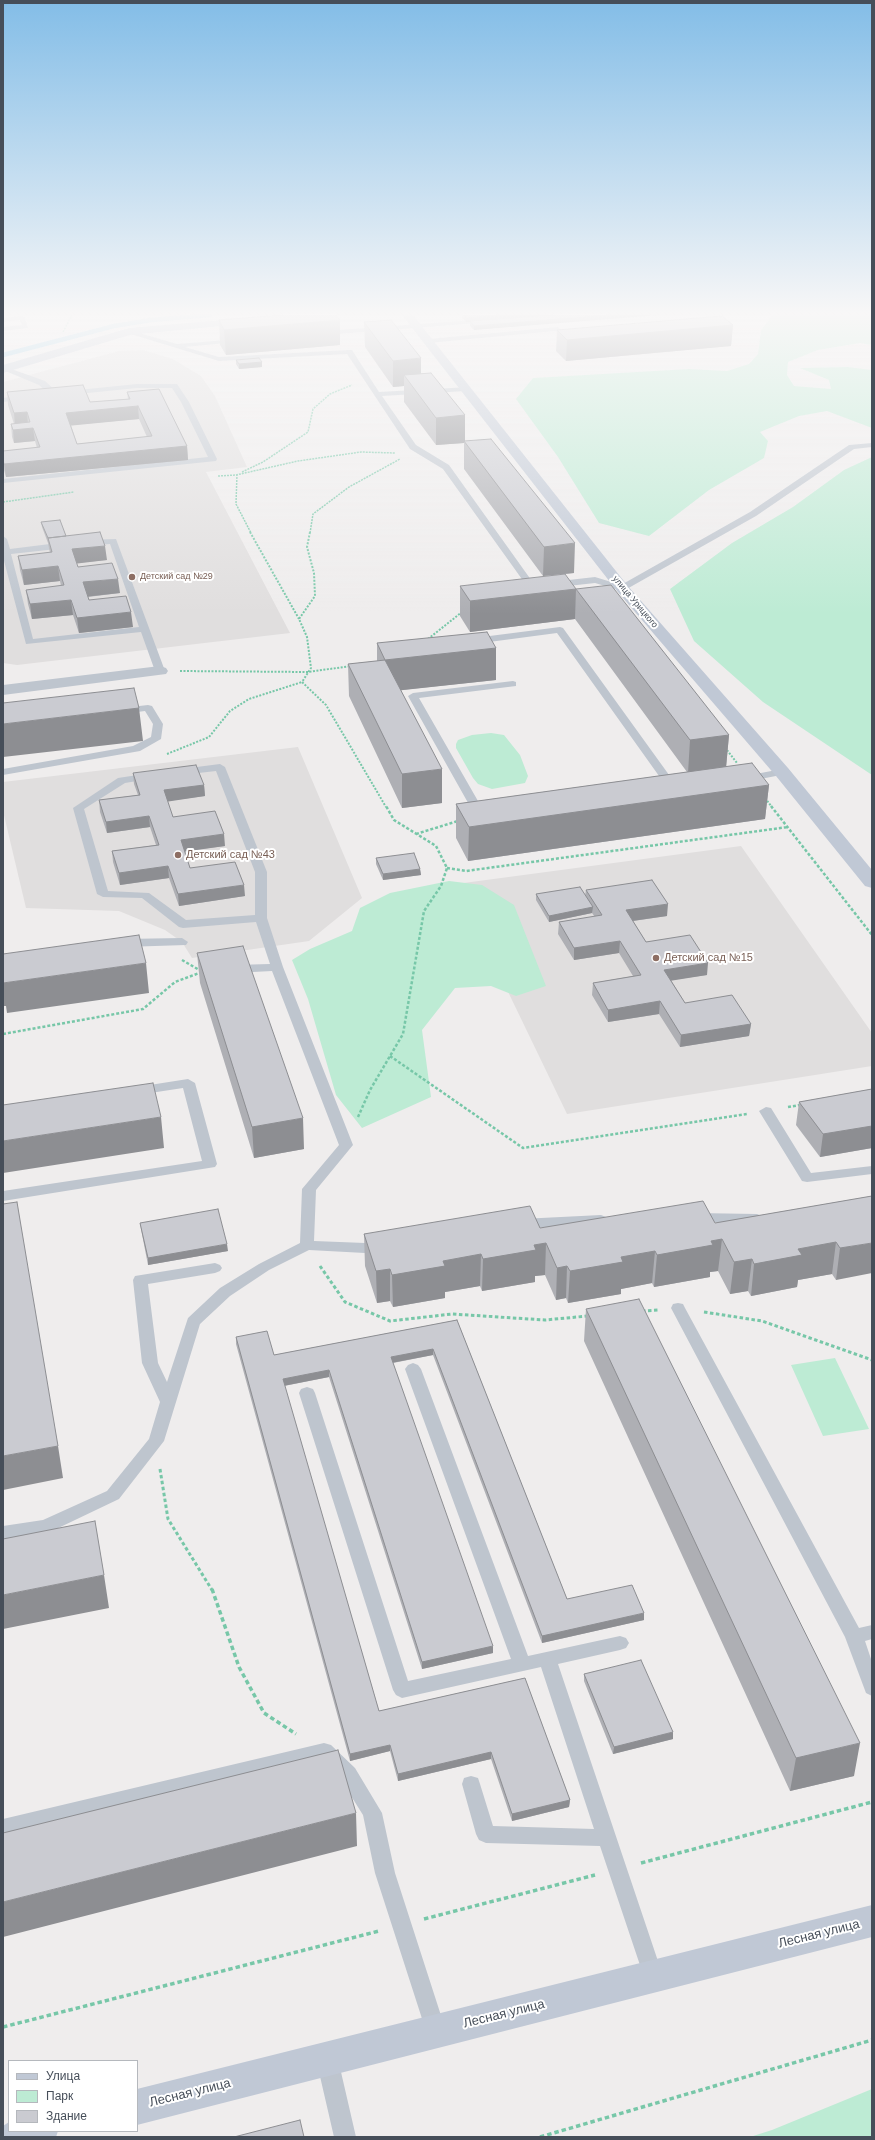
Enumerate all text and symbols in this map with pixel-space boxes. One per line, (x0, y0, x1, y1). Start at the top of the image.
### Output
marker: Детский сад №29 (127, 572, 137, 582)
place label: Детский сад №29 (140, 572, 213, 582)
street label: улица Урицкого (610, 574, 660, 630)
place label: Детский сад №43 (186, 848, 275, 862)
marker: Детский сад №43 (173, 850, 183, 860)
place label: Детский сад №15 (664, 951, 753, 965)
marker: Детский сад №15 (651, 953, 661, 963)
street label: Лесная улица (777, 1916, 861, 1952)
street label: Лесная улица (462, 1996, 546, 2032)
legend (8, 2060, 138, 2132)
text: Улица (46, 2069, 80, 2083)
street label: Лесная улица (148, 2075, 232, 2111)
text: Парк (46, 2089, 73, 2103)
text: Здание (46, 2109, 87, 2123)

